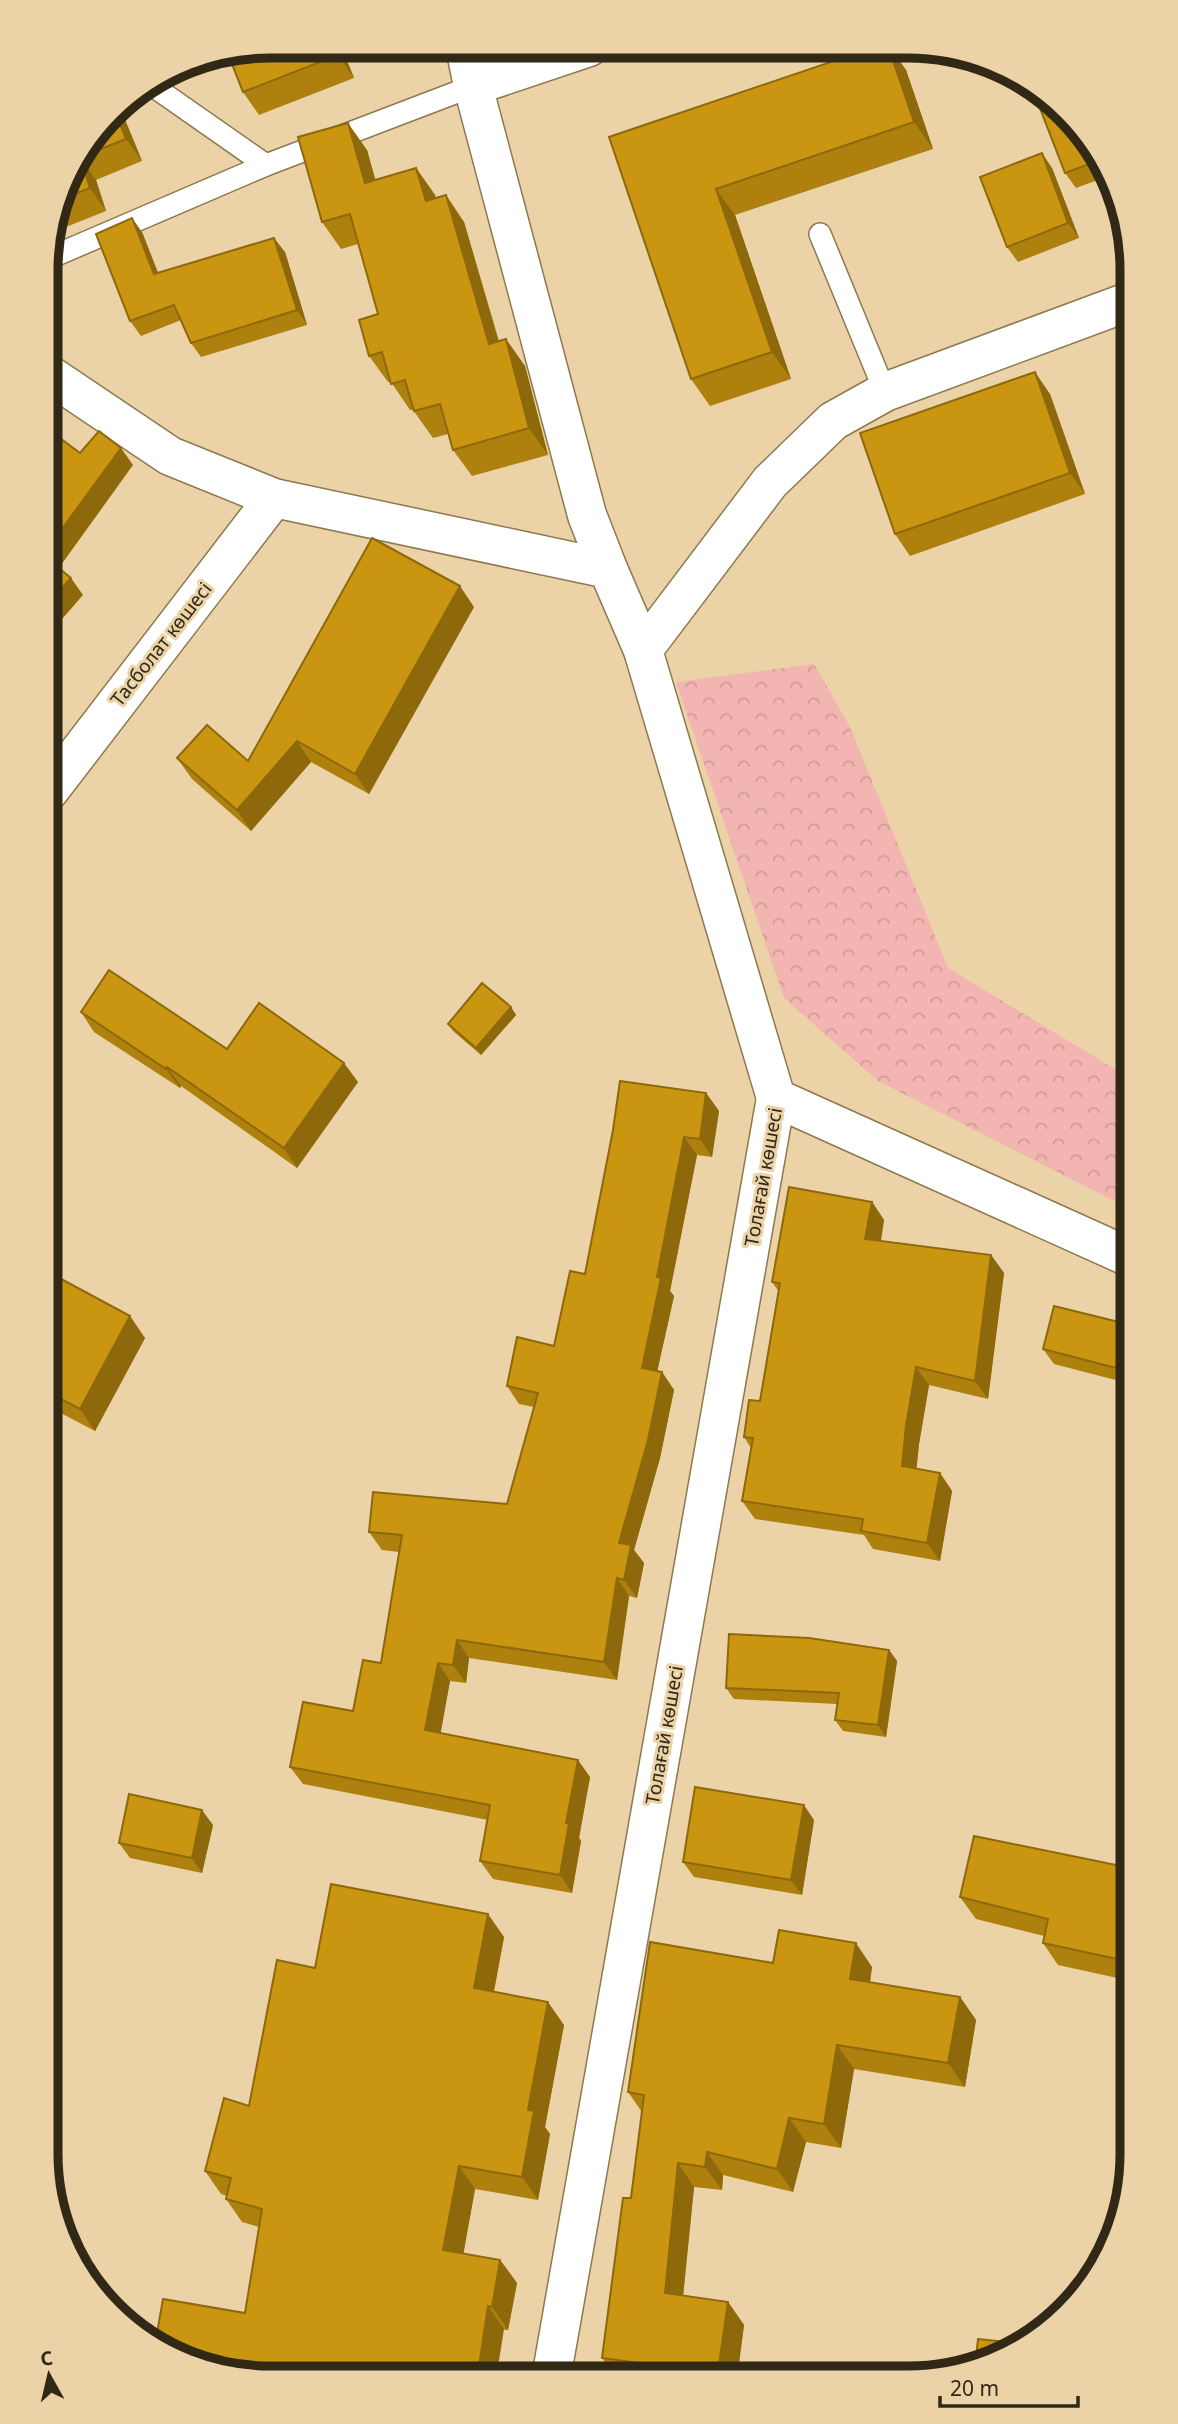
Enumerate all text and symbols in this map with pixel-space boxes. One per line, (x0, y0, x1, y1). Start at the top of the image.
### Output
street label: Тасболат көшесі (104, 577, 218, 711)
street label: Толағай көшесі (738, 1105, 788, 1249)
street label: Толағай көшесі (639, 1663, 689, 1807)
north arrow (14, 2340, 84, 2410)
text: С (39, 2344, 55, 2372)
scale bar (940, 2364, 1078, 2408)
text: 20 m (950, 2374, 999, 2402)

